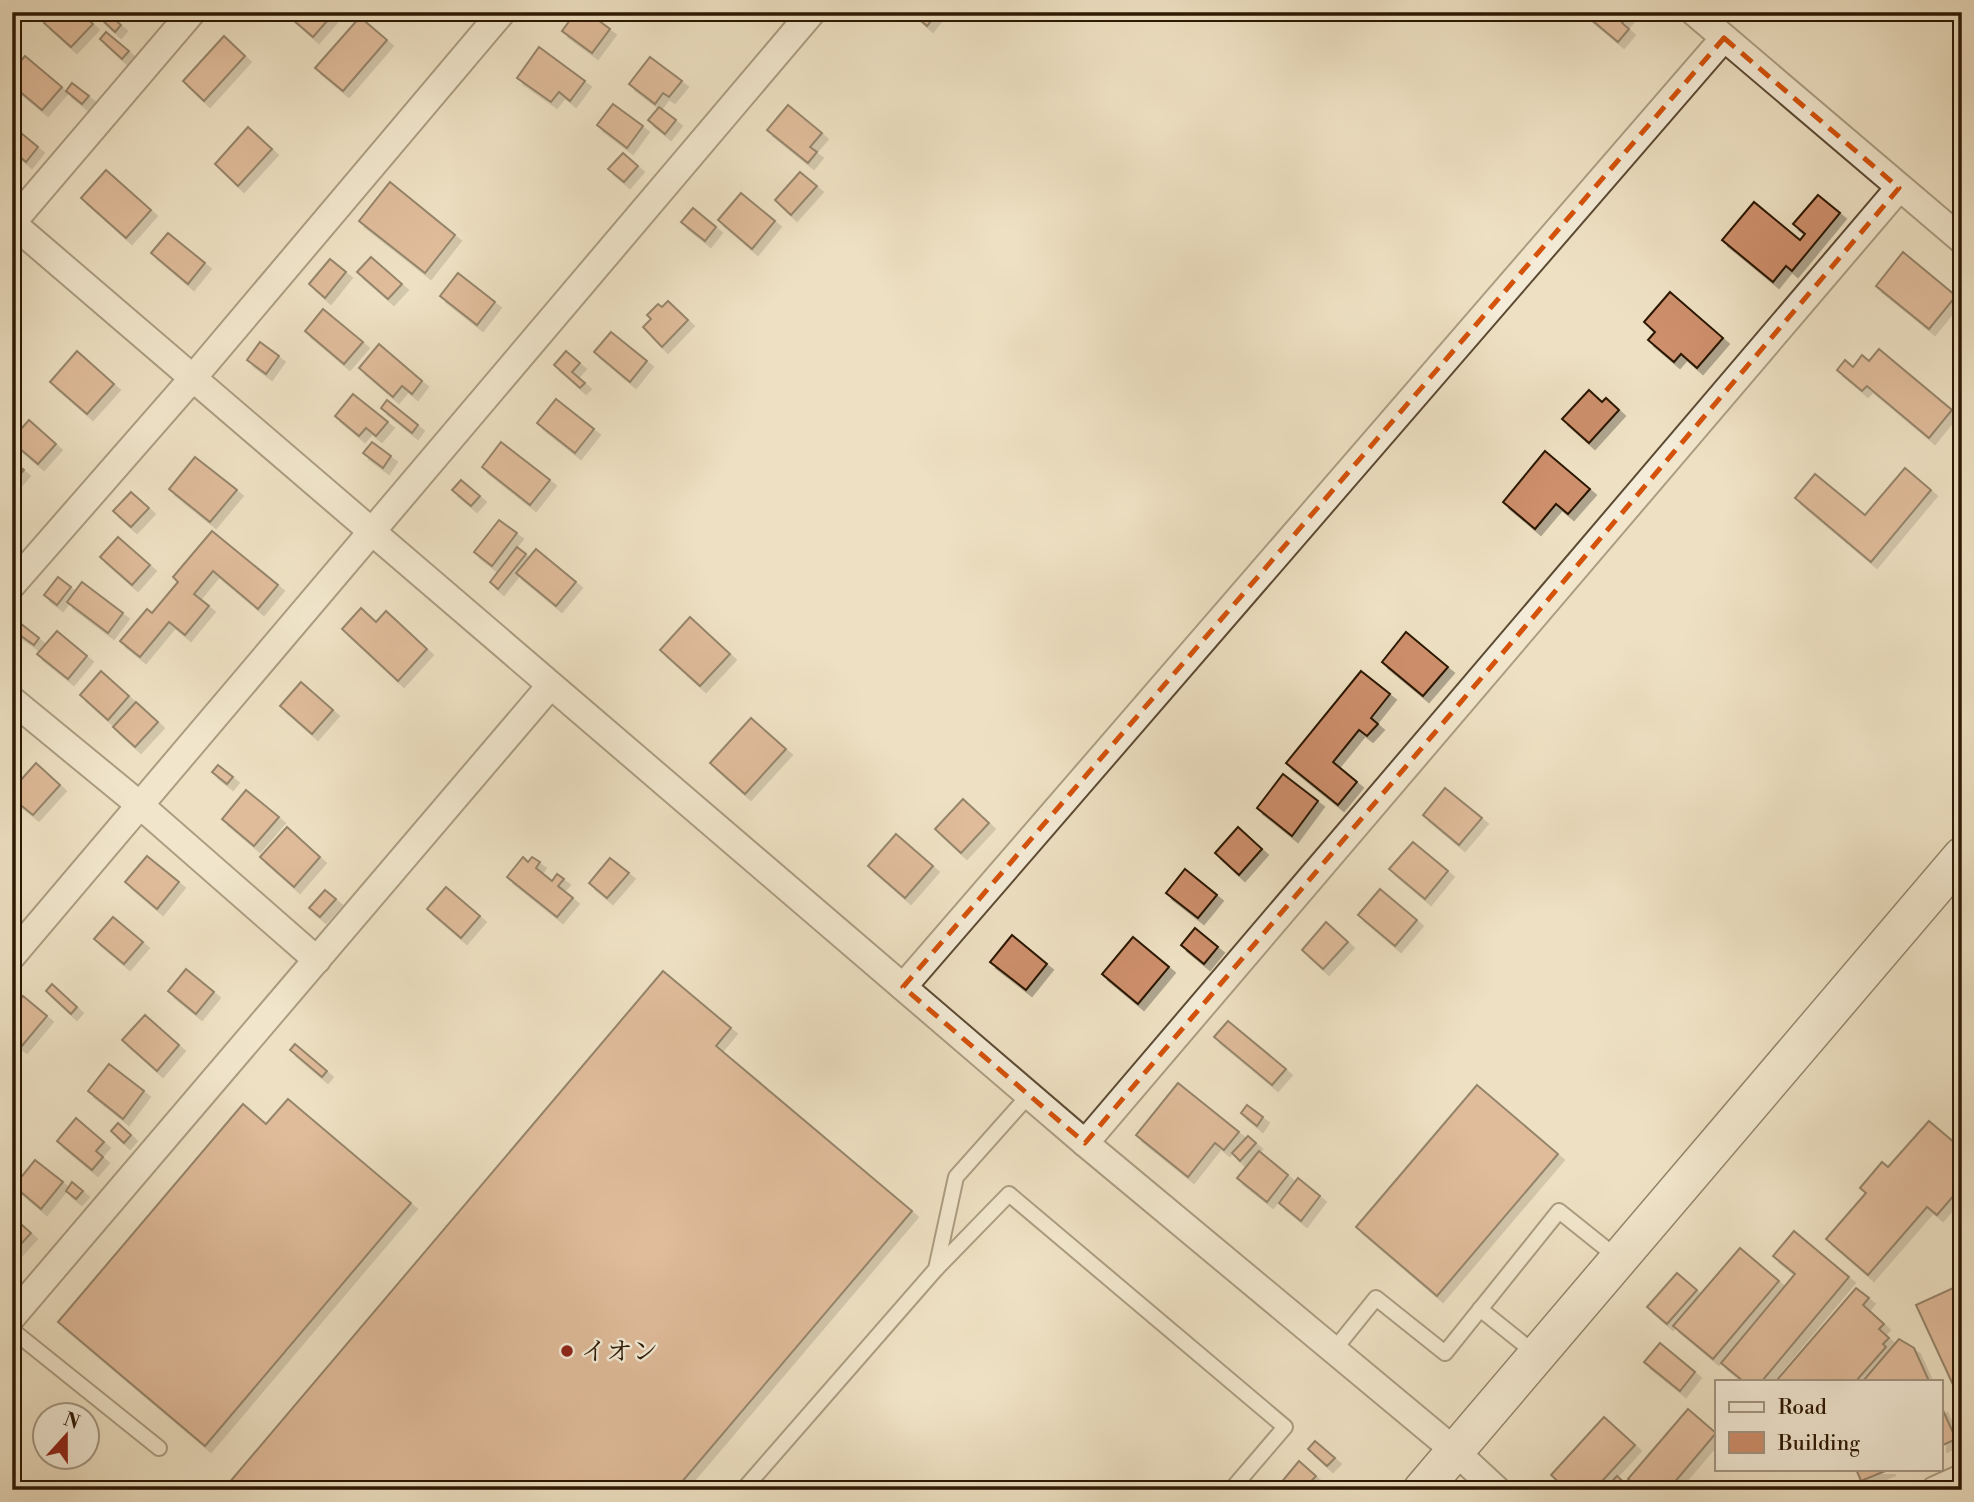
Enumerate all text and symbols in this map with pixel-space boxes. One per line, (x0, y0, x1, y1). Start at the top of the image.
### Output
place label: イオン (581, 1336, 658, 1368)
marker: イオン (559, 1343, 575, 1359)
legend (1715, 1380, 1942, 1470)
text: Road (1778, 1395, 1827, 1421)
north arrow (32, 1400, 102, 1470)
text: N (60, 1407, 83, 1435)
text: Building (1777, 1431, 1860, 1457)

